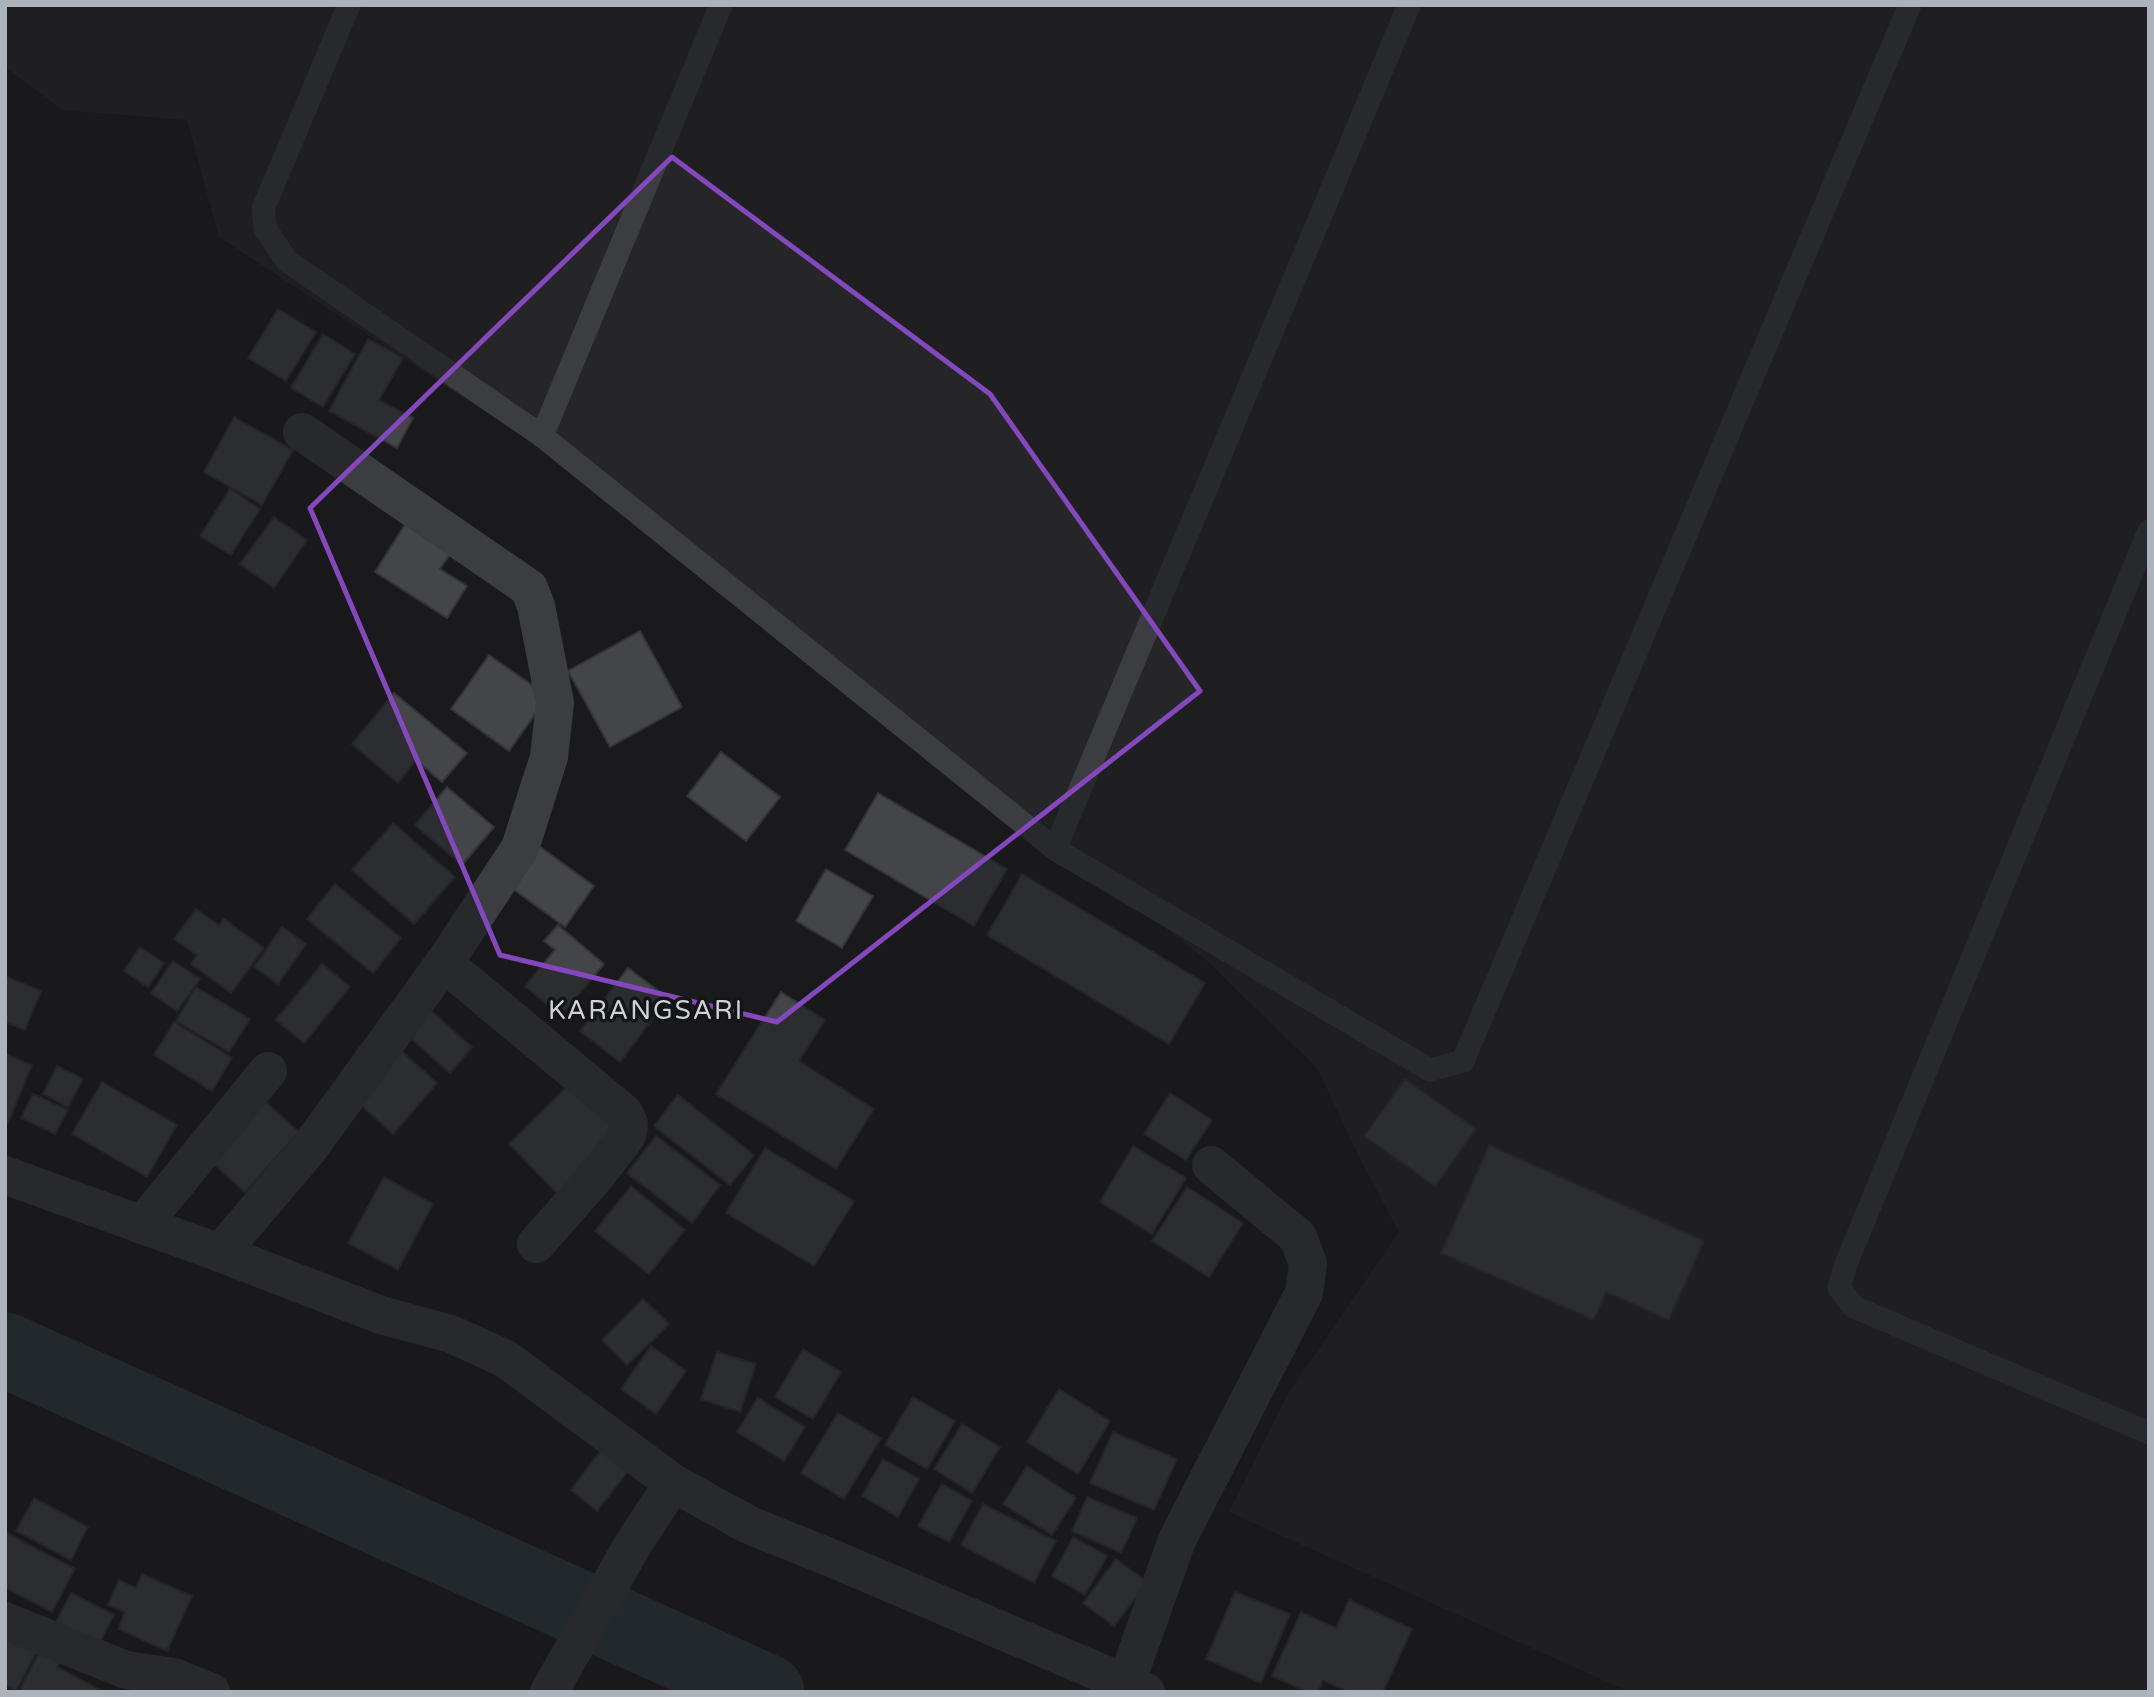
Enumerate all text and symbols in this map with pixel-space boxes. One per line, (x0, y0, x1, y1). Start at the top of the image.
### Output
district label: KARANGSARI (548, 995, 744, 1026)

